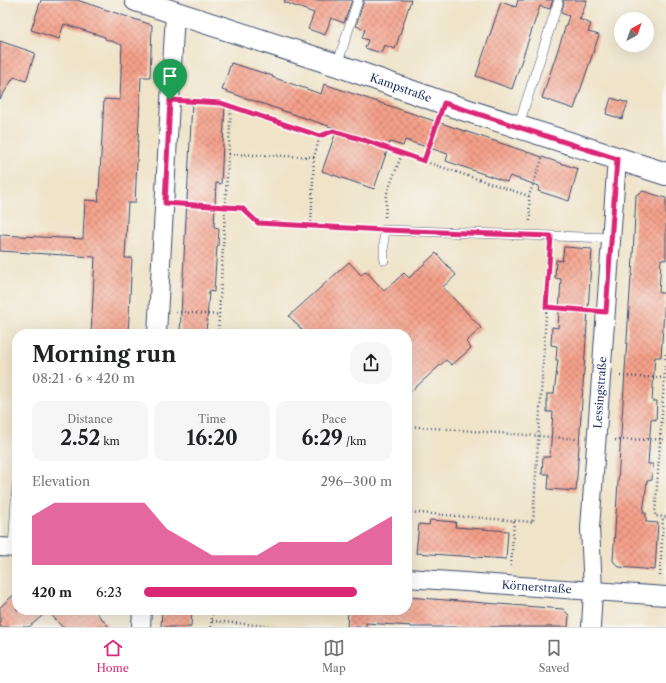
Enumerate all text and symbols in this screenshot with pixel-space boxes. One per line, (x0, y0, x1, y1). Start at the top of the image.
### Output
north arrow (614, 12, 654, 52)
map controls (614, 12, 654, 52)
pin (153, 59, 187, 100)
icon: arrive (159, 65, 181, 87)
street label: Kampstraße (368, 70, 433, 105)
text: Morning run (32, 341, 176, 368)
button: share (350, 342, 392, 384)
street label: Lessingstraße (590, 356, 610, 429)
text: 08:21 · 6 × 420 m (32, 370, 135, 386)
text: Distance (67, 412, 113, 426)
text: Time (198, 412, 226, 426)
text: Pace (322, 412, 346, 426)
text: 2.52 (60, 426, 100, 450)
text: 16:20 (186, 426, 238, 450)
text: 6:29 (301, 426, 343, 450)
text: km (100, 434, 120, 448)
text: /km (343, 434, 367, 448)
text: Elevation (32, 473, 90, 489)
text: 296–300 m (320, 473, 392, 489)
street label: Körnerstraße (501, 578, 572, 596)
text: 420 m (32, 584, 72, 600)
text: 6:23 (96, 584, 122, 600)
tab: Home (97, 637, 129, 675)
tab: Map (322, 637, 346, 675)
tab: Saved (539, 637, 569, 675)

